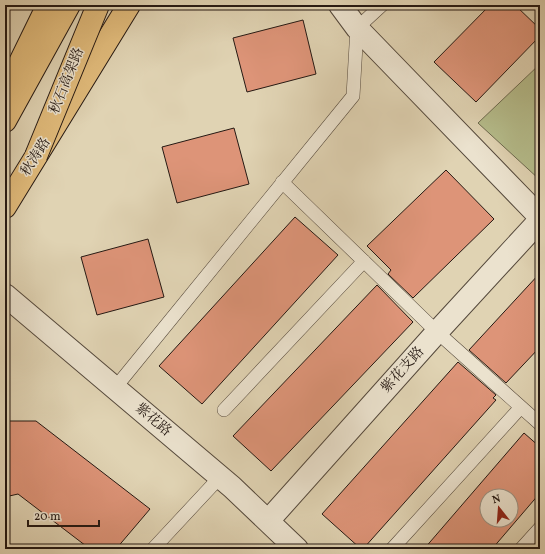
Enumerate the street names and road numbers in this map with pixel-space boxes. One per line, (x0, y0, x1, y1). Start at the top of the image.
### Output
street label: 秋石高架路 (45, 45, 89, 117)
street label: 秋涛路 (17, 134, 55, 180)
street label: 紫花支路 (377, 343, 429, 397)
street label: 紫花路 (131, 399, 175, 441)

